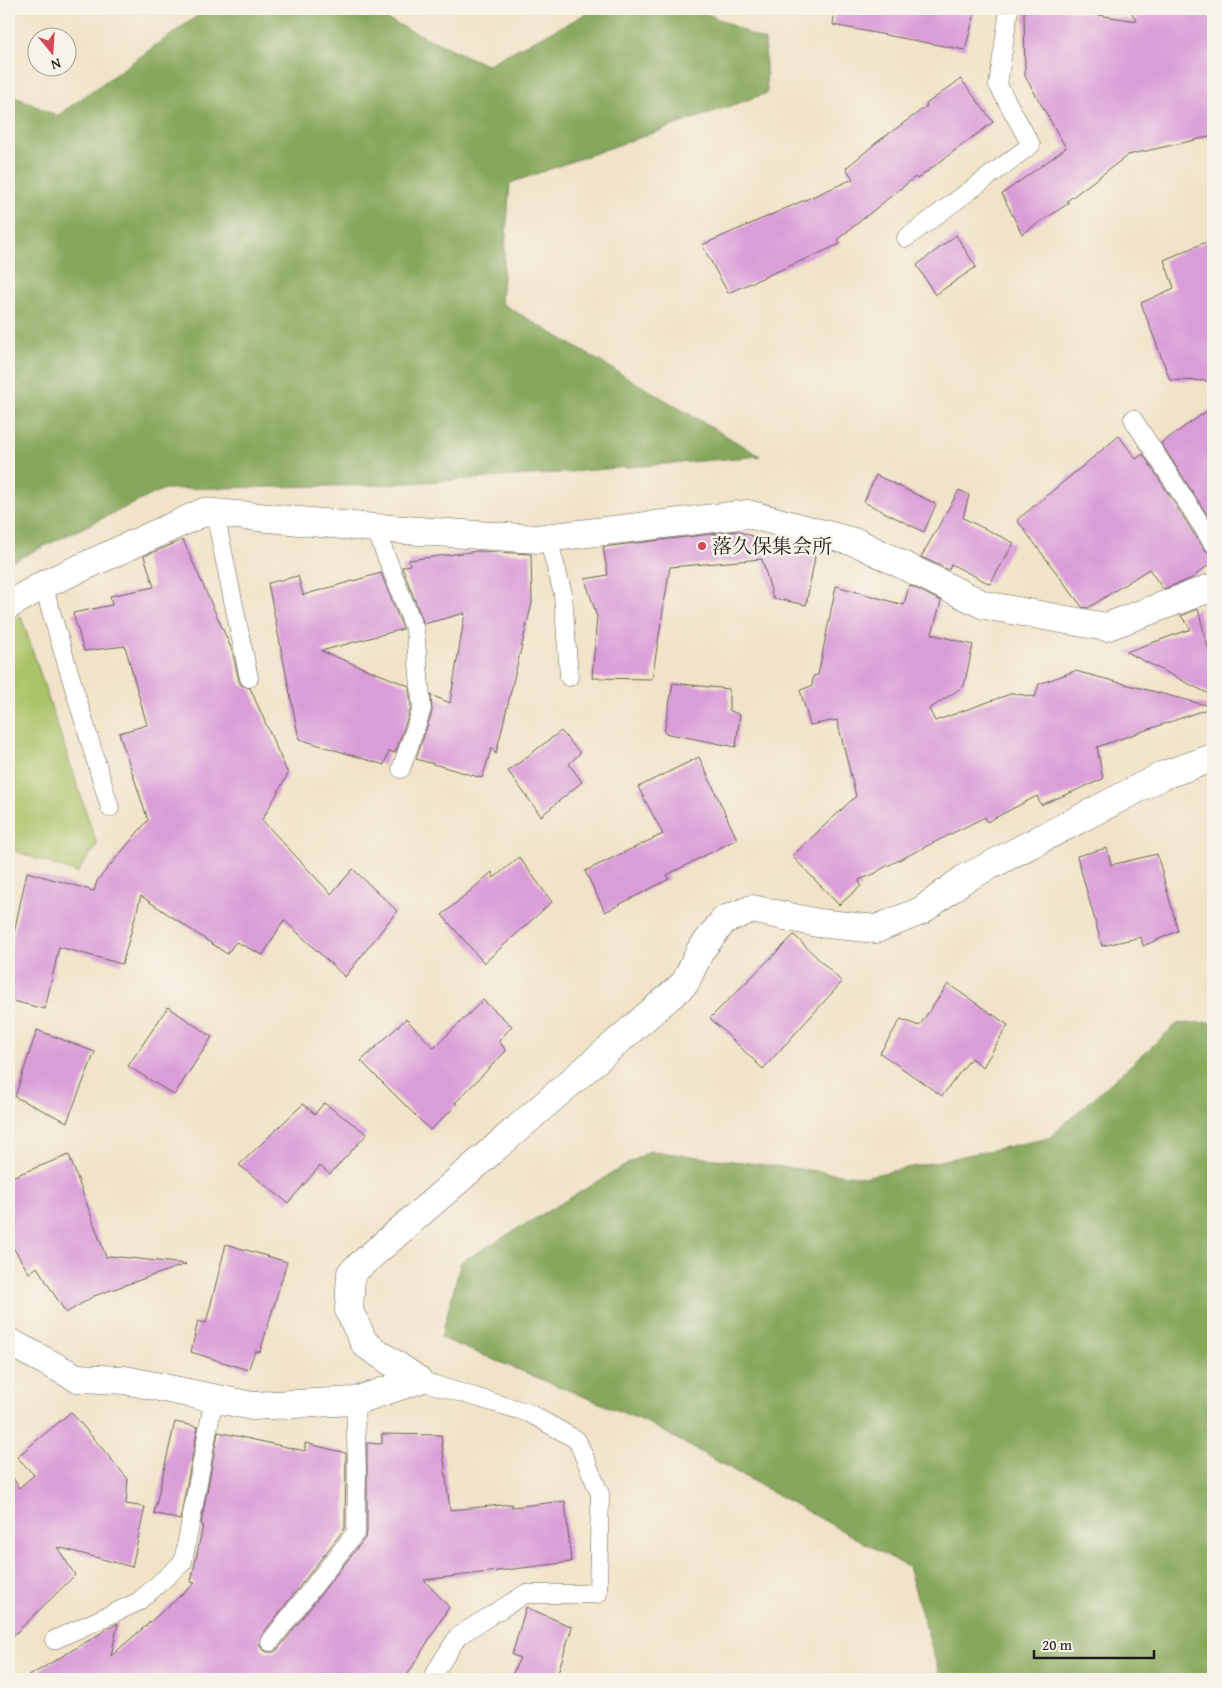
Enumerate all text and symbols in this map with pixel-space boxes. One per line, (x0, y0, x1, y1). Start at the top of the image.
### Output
north arrow (28, 28, 78, 78)
text: N (48, 53, 64, 76)
place label: 落久保集会所 (712, 531, 832, 560)
marker: 落久保集会所 (696, 540, 708, 552)
scale bar (1034, 1628, 1154, 1660)
text: 20 m (1042, 1634, 1073, 1655)

